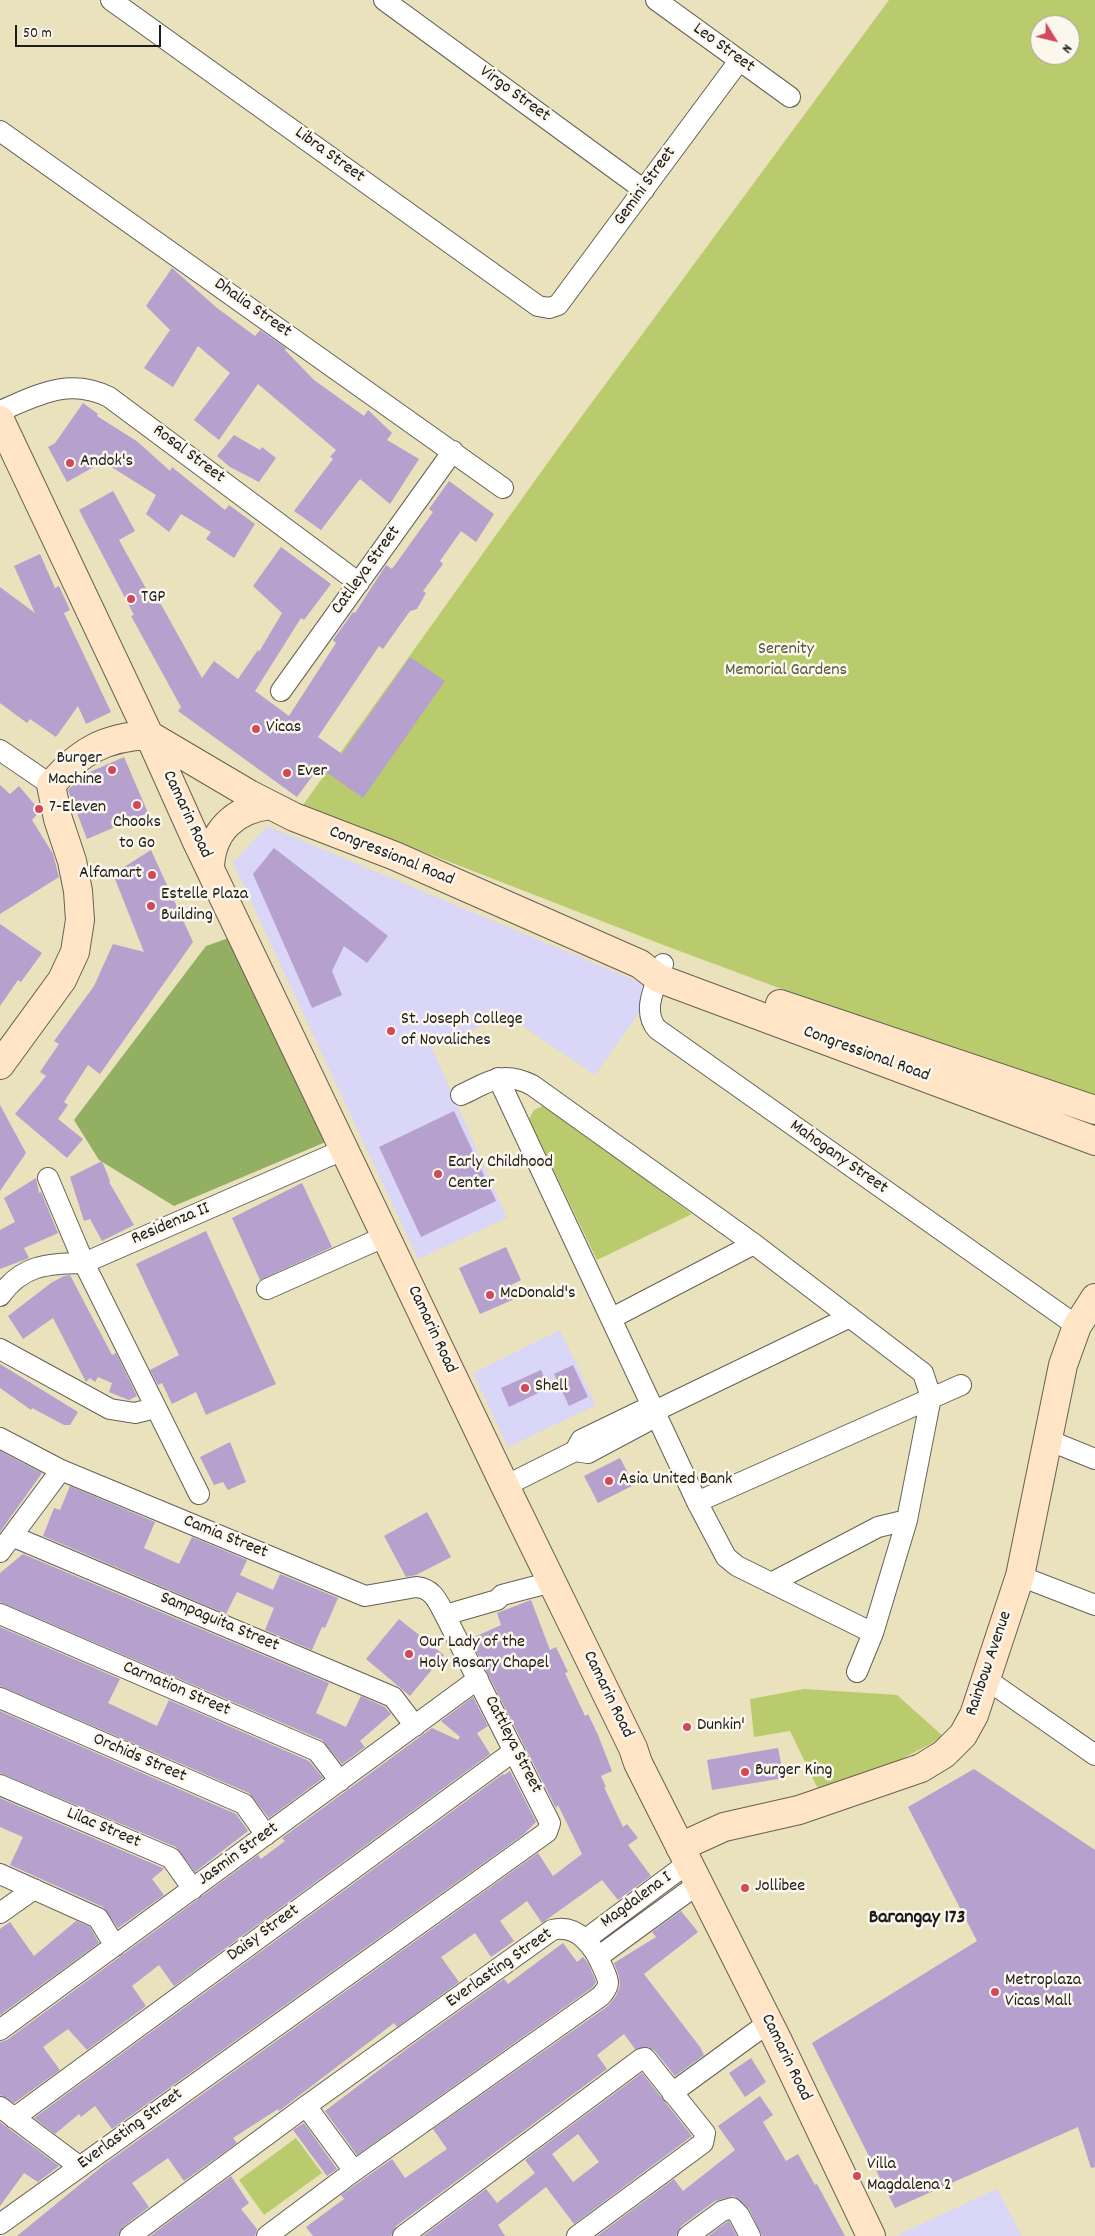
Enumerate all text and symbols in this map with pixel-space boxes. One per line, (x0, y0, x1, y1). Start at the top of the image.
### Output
scale bar (18, 15, 164, 47)
north arrow (1030, 15, 1080, 65)
street label: Leo Street (688, 19, 758, 79)
text: 50 m (23, 23, 52, 45)
text: N (1056, 40, 1076, 57)
street label: Virgo Street (474, 62, 554, 128)
street label: Libra Street (290, 123, 368, 189)
street label: Gemini Street (610, 143, 682, 231)
street label: Dhalia Street (209, 274, 295, 344)
street label: Rosal Street (148, 421, 228, 489)
place label: Andok's (80, 452, 133, 474)
marker: Andok's (64, 457, 76, 469)
street label: Catlleya Street (328, 523, 406, 619)
place label: TGP (141, 588, 165, 610)
marker: TGP (125, 593, 137, 605)
park label: Serenity Memorial Gardens (725, 640, 847, 682)
place label: Vicas (266, 718, 301, 740)
marker: Vicas (250, 723, 262, 735)
place label: Burger Machine (48, 749, 102, 792)
place label: Ever (297, 762, 327, 784)
marker: Burger Machine (106, 764, 118, 776)
marker: Ever (281, 767, 293, 779)
street label: Camarin Road (156, 768, 216, 862)
place label: 7-Eleven (49, 798, 106, 820)
marker: Chooks to Go (131, 799, 143, 811)
marker: 7-Eleven (33, 803, 45, 815)
place label: Chooks to Go (113, 813, 161, 856)
street label: Congressional Road (325, 822, 457, 892)
place label: Alfamart (79, 864, 142, 886)
marker: Alfamart (146, 869, 158, 881)
place label: Estelle Plaza Building (161, 885, 248, 928)
marker: Estelle Plaza Building (145, 900, 157, 912)
place label: St. Joseph College of Novaliches (401, 1010, 523, 1052)
street label: Congressional Road (800, 1022, 932, 1088)
marker: St. Joseph College of Novaliches (385, 1025, 397, 1037)
street label: Mahogany Street (785, 1116, 891, 1200)
place label: Early Childhood Center (448, 1153, 553, 1196)
marker: Early Childhood Center (432, 1168, 444, 1180)
street label: Residenza II (129, 1199, 213, 1251)
street label: Camarin Road (401, 1283, 461, 1377)
place label: McDonald's (500, 1284, 576, 1306)
marker: McDonald's (484, 1289, 496, 1301)
place label: Shell (535, 1377, 568, 1399)
marker: Shell (519, 1382, 531, 1394)
place label: Asia United Bank (619, 1470, 732, 1492)
marker: Asia United Bank (603, 1475, 615, 1487)
street label: Camia Street (180, 1511, 270, 1565)
street label: Sampaguita Street (156, 1588, 282, 1658)
street label: Rainbow Avenue (962, 1609, 1018, 1719)
place label: Our Lady of the Holy Rosary Chapel (419, 1633, 549, 1676)
marker: Our Lady of the Holy Rosary Chapel (403, 1648, 415, 1660)
street label: Camarin Road (577, 1648, 637, 1742)
street label: Carnation Street (119, 1658, 233, 1722)
street label: Cattleya Street (478, 1693, 546, 1797)
place label: Dunkin' (697, 1716, 745, 1738)
marker: Dunkin' (681, 1721, 693, 1733)
street label: Orchids Street (89, 1730, 189, 1788)
place label: Burger King (755, 1761, 832, 1783)
marker: Burger King (739, 1766, 751, 1778)
street label: Lilac Street (63, 1804, 143, 1854)
street label: Jasmin Street (194, 1819, 284, 1891)
street label: Magdalena I (597, 1868, 677, 1934)
place label: Jollibee (755, 1877, 805, 1899)
marker: Jollibee (739, 1882, 751, 1894)
street label: Daisy Street (224, 1901, 304, 1967)
district label: Barangay 173 (869, 1907, 965, 1931)
street label: Everlasting Street (443, 1924, 557, 2014)
place label: Metroplaza Vicas Mall (1005, 1971, 1081, 2014)
marker: Metroplaza Vicas Mall (989, 1986, 1001, 1998)
street label: Camarin Road (755, 2011, 815, 2105)
street label: Everlasting Street (74, 2085, 188, 2175)
place label: Villa Magdalena 2 (867, 2155, 952, 2198)
marker: Villa Magdalena 2 (851, 2170, 863, 2182)

